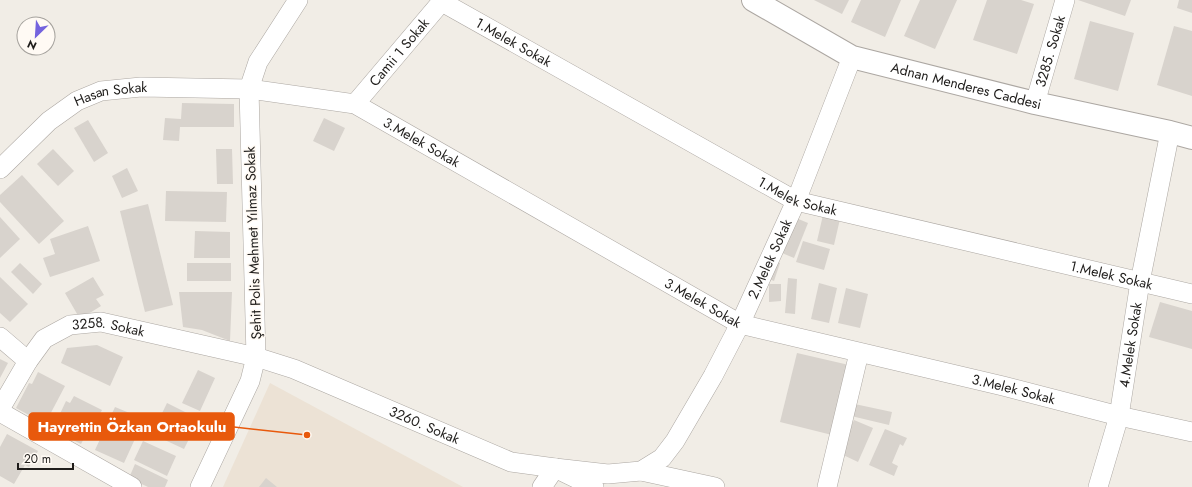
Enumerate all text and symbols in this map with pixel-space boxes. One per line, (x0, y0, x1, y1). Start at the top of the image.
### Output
street label: 3285. Sokak (1030, 12, 1070, 89)
street label: Camii 1 Sokak (364, 13, 434, 90)
street label: 1.Melek Sokak (472, 13, 556, 72)
north arrow (16, 16, 56, 56)
text: N (24, 36, 39, 54)
street label: Adnan Menderes Caddesi (889, 57, 1043, 114)
street label: Hasan Sokak (71, 77, 148, 111)
street label: 3.Melek Sokak (380, 112, 464, 172)
street label: Şehit Polis Mehmet Yılmaz Sokak (240, 145, 266, 340)
street label: 1.Melek Sokak (754, 172, 840, 221)
street label: 2.Melek Sokak (743, 215, 797, 302)
street label: 1.Melek Sokak (1068, 256, 1155, 295)
street label: 3.Melek Sokak (661, 273, 746, 333)
street label: 4.Melek Sokak (1114, 300, 1147, 389)
street label: 3258. Sokak (71, 312, 147, 342)
street label: 3.Melek Sokak (970, 369, 1058, 409)
street label: 3260. Sokak (386, 401, 463, 449)
callout: Hayrettin Özkan Ortaokulu (29, 413, 234, 440)
text: Hayrettin Özkan Ortaokulu (38, 416, 226, 438)
scale bar (18, 445, 73, 471)
text: 20 m (24, 450, 51, 468)

